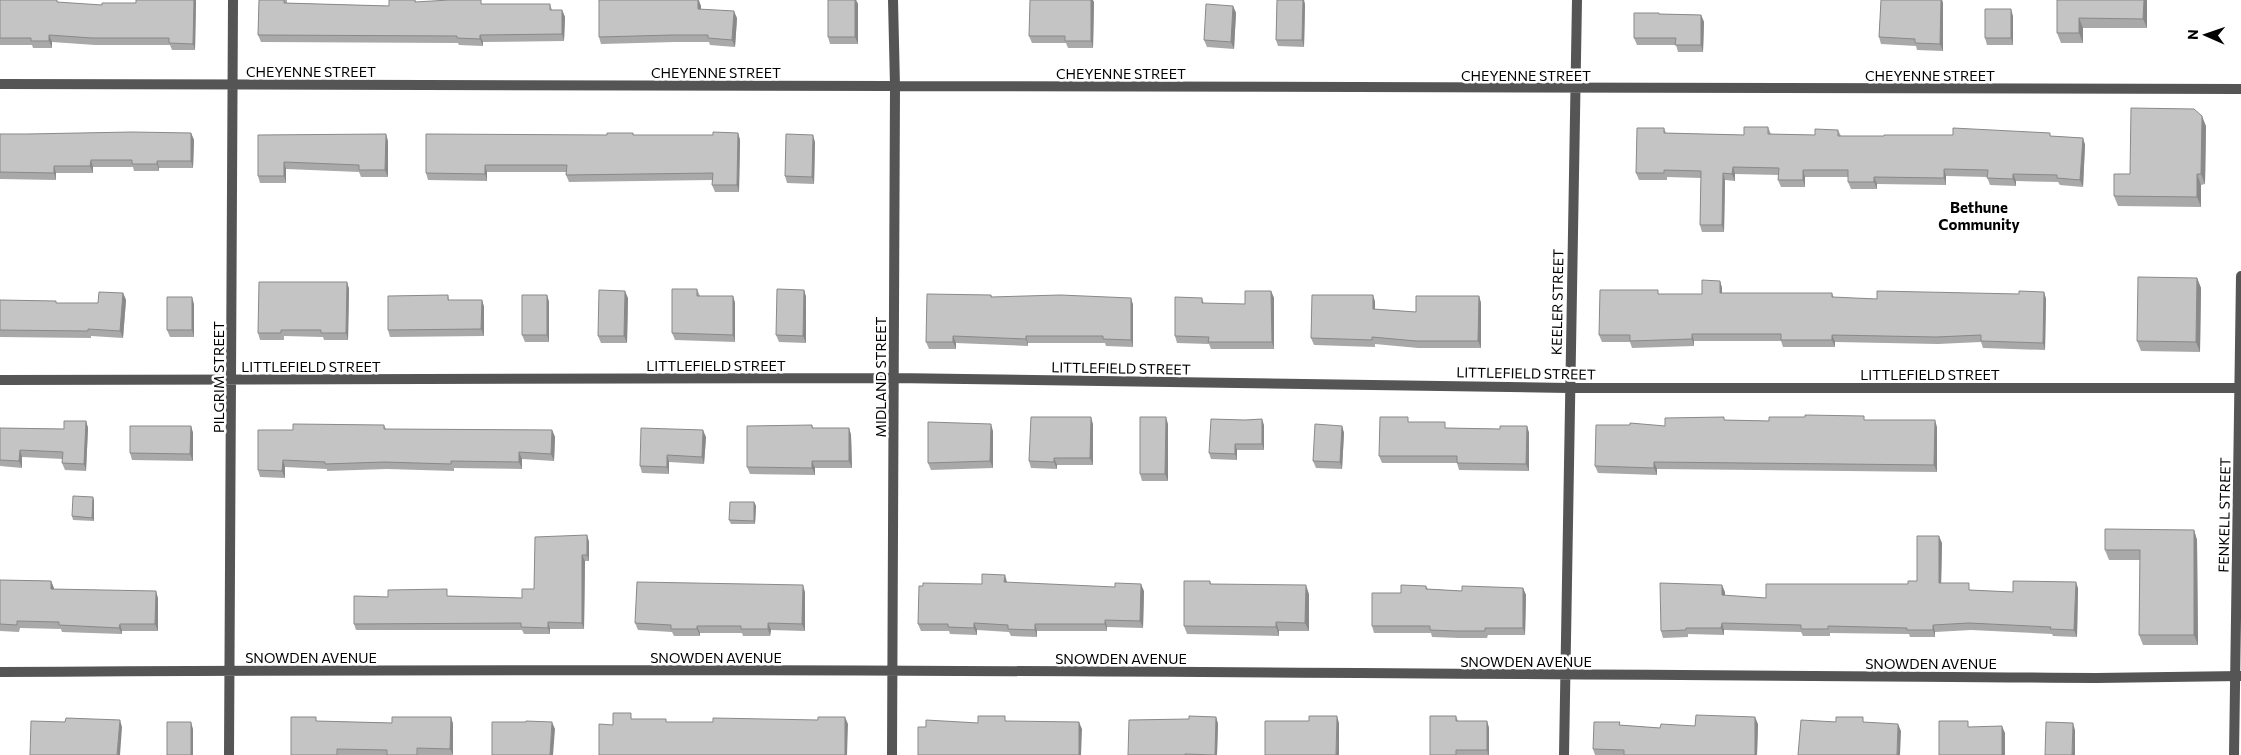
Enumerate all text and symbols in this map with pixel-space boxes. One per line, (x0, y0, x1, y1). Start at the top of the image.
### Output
north arrow (2181, 10, 2231, 60)
text: N (2184, 29, 2201, 40)
street label: CHEYENNE STREET (246, 63, 376, 80)
street label: CHEYENNE STREET (651, 64, 781, 81)
street label: CHEYENNE STREET (1056, 65, 1186, 82)
street label: CHEYENNE STREET (1461, 67, 1591, 84)
street label: CHEYENNE STREET (1865, 67, 1995, 84)
district label: Bethune Community (1938, 198, 2020, 233)
street label: KEELER STREET (1548, 249, 1566, 355)
street label: MIDLAND STREET (872, 317, 889, 437)
street label: PILGRIM STREET (210, 321, 227, 433)
street label: LITTLEFIELD STREET (646, 357, 786, 374)
street label: LITTLEFIELD STREET (241, 358, 381, 375)
street label: LITTLEFIELD STREET (1051, 358, 1191, 378)
street label: LITTLEFIELD STREET (1456, 363, 1596, 383)
street label: LITTLEFIELD STREET (1860, 366, 2000, 383)
street label: FENKELL STREET (2214, 457, 2234, 573)
street label: SNOWDEN AVENUE (245, 649, 377, 666)
street label: SNOWDEN AVENUE (650, 649, 782, 666)
street label: SNOWDEN AVENUE (1055, 650, 1187, 667)
street label: SNOWDEN AVENUE (1460, 653, 1592, 670)
street label: SNOWDEN AVENUE (1865, 655, 1997, 672)

